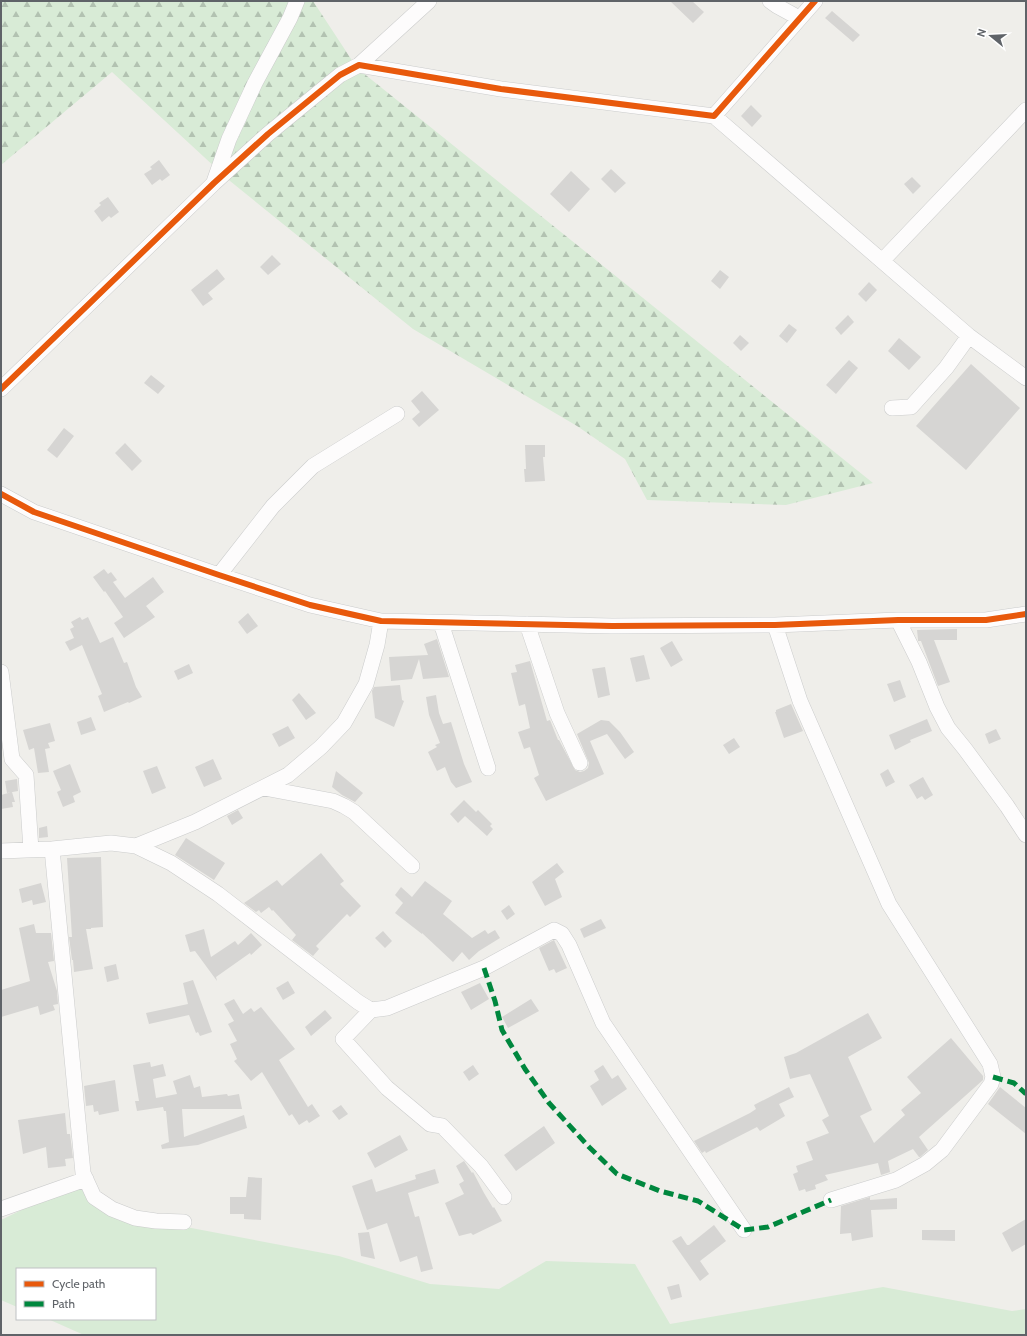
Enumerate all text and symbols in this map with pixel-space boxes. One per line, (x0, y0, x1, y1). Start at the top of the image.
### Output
north arrow (971, 16, 1011, 56)
text: N (974, 27, 989, 39)
legend (16, 1268, 156, 1320)
text: Cycle path (52, 1276, 105, 1291)
text: Path (52, 1296, 75, 1311)

